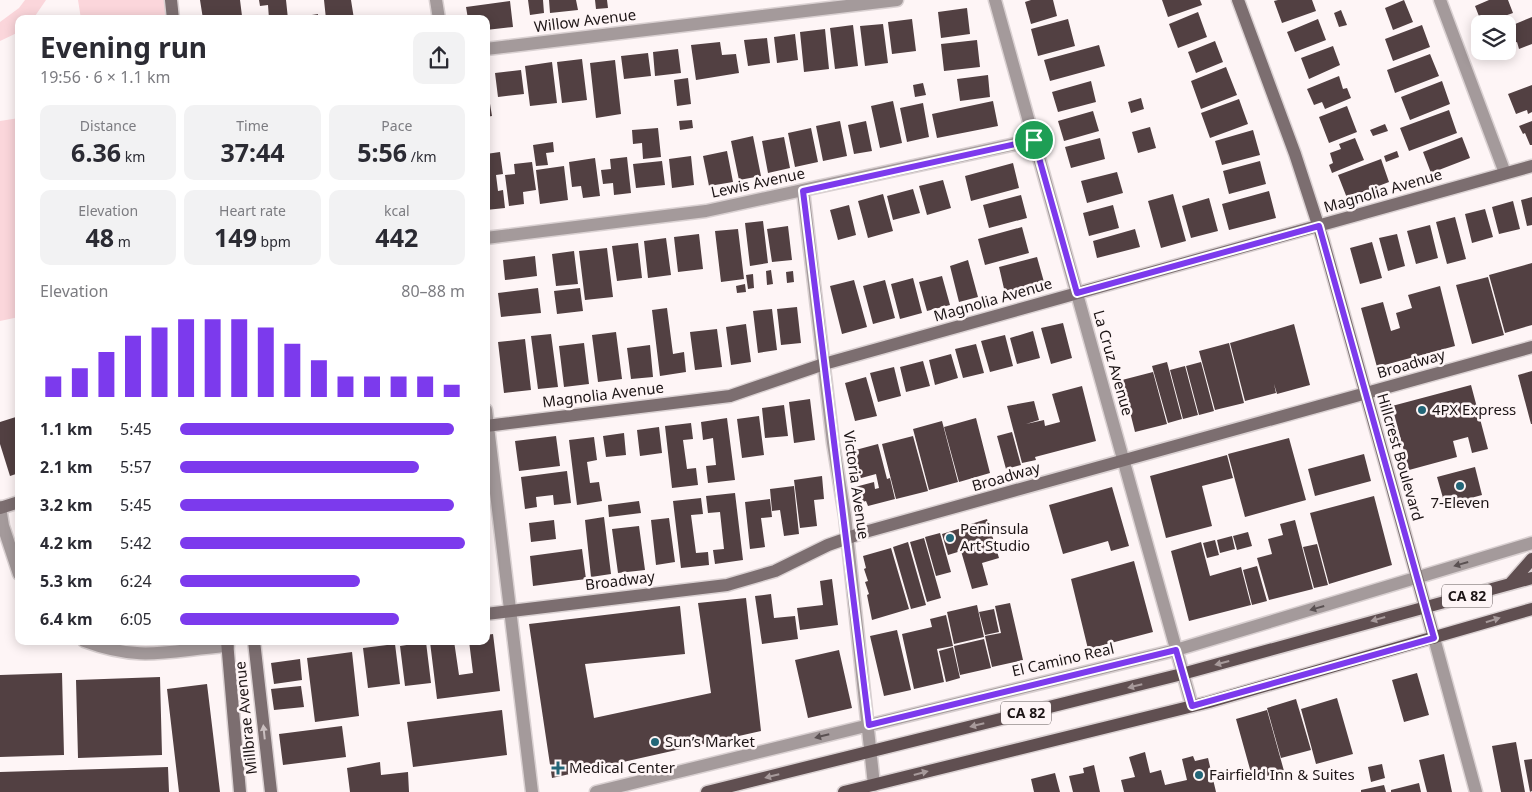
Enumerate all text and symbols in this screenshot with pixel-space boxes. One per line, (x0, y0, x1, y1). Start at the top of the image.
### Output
street label: Willow Avenue (533, 4, 637, 36)
map controls (1471, 15, 1516, 60)
button: layers (1471, 15, 1516, 60)
text: Evening run (40, 28, 207, 66)
button: share (413, 32, 465, 84)
text: 19:56 · 6 × 1.1 km (40, 66, 170, 88)
text: Distance (80, 116, 137, 135)
text: Time (236, 116, 269, 135)
text: Pace (381, 116, 412, 135)
pin (1013, 119, 1055, 161)
icon: arrive (1020, 126, 1048, 154)
text: 6.36 (71, 135, 121, 169)
text: 37:44 (220, 135, 285, 169)
text: 5:56 (357, 135, 407, 169)
text: km (121, 147, 145, 166)
text: /km (407, 147, 437, 166)
street label: Lewis Avenue (709, 162, 807, 202)
street label: Magnolia Avenue (1321, 164, 1444, 217)
text: Elevation (78, 201, 138, 220)
text: Heart rate (219, 201, 286, 220)
text: kcal (384, 201, 410, 220)
text: 48 (85, 220, 114, 254)
text: 149 (214, 220, 257, 254)
text: 442 (375, 220, 418, 254)
text: m (114, 232, 131, 251)
text: bpm (257, 232, 291, 251)
street label: Magnolia Avenue (931, 273, 1054, 326)
text: Elevation (40, 280, 108, 302)
text: 80–88 m (401, 280, 465, 302)
street label: La Cruz Avenue (1089, 308, 1139, 418)
street label: Broadway (1374, 344, 1448, 382)
street label: Magnolia Avenue (541, 377, 665, 411)
street label: Hillcrest Boulevard (1373, 390, 1429, 523)
place label: 4PX Express (1432, 399, 1516, 419)
marker: 4PX Express (1416, 404, 1428, 416)
text: 1.1 km (40, 418, 92, 440)
text: 5:45 (120, 418, 152, 440)
street label: Victoria Avenue (839, 429, 875, 541)
text: 2.1 km (40, 456, 92, 478)
text: 5:57 (120, 456, 152, 478)
street label: Broadway (969, 457, 1043, 495)
marker: 7-Eleven (1454, 480, 1466, 492)
place label: 7-Eleven (1430, 492, 1490, 512)
text: 3.2 km (40, 494, 92, 516)
text: 5:45 (120, 494, 152, 516)
place label: Peninsula Art Studio (960, 518, 1030, 555)
text: 4.2 km (40, 532, 92, 554)
text: 5:42 (120, 532, 152, 554)
marker: Peninsula Art Studio (944, 532, 956, 544)
one-way arrow (1453, 561, 1468, 569)
street label: Broadway (584, 566, 656, 594)
text: 5.3 km (40, 570, 92, 592)
text: 6:24 (120, 570, 152, 592)
road number: CA 82 (1442, 584, 1492, 608)
one-way arrow (1310, 605, 1325, 613)
text: 6.4 km (40, 608, 92, 630)
text: 6:05 (120, 608, 152, 630)
one-way arrow (1370, 616, 1385, 624)
one-way arrow (1486, 616, 1501, 624)
street label: El Camino Real (1010, 638, 1116, 680)
street label: Millbrae Avenue (229, 660, 261, 776)
one-way arrow (1214, 660, 1229, 668)
one-way arrow (1128, 682, 1143, 690)
road number: CA 82 (1001, 701, 1051, 724)
one-way arrow (970, 721, 985, 729)
one-way arrow (260, 724, 268, 740)
place label: Sun’s Market (665, 731, 756, 751)
one-way arrow (814, 733, 829, 741)
marker: Sun’s Market (649, 736, 661, 748)
place label: Medical Center (569, 757, 675, 777)
marker: Medical Center (551, 761, 565, 775)
place label: Fairfield Inn & Suites (1209, 764, 1355, 784)
one-way arrow (914, 769, 929, 777)
marker: Fairfield Inn & Suites (1193, 769, 1205, 781)
one-way arrow (764, 772, 779, 780)

